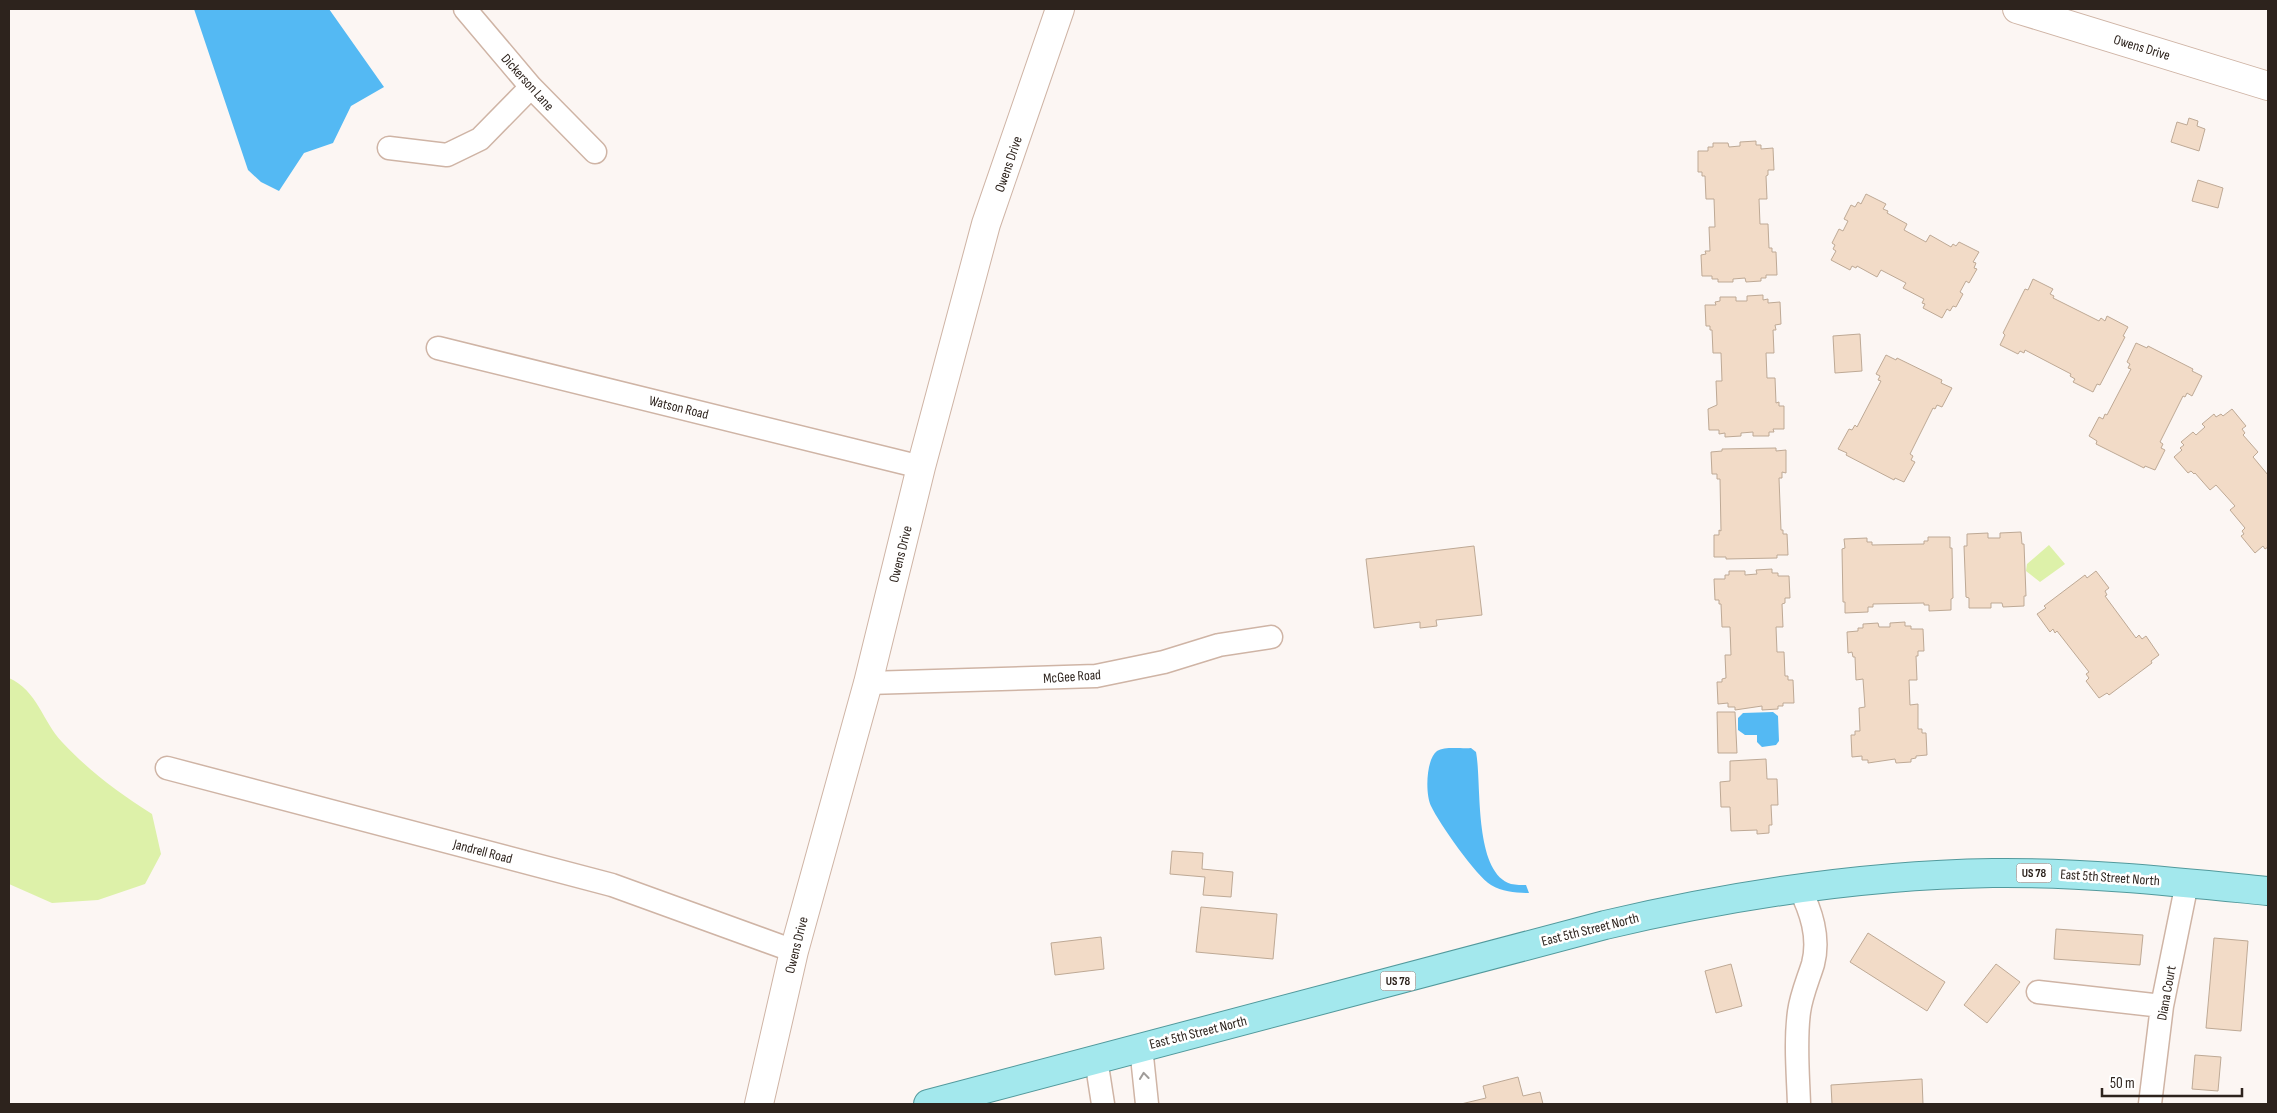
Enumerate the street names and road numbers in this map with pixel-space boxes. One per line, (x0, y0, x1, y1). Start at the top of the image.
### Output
street label: Owens Drive (2112, 31, 2172, 64)
street label: Dickerson Lane (498, 50, 558, 114)
street label: Owens Drive (991, 134, 1026, 194)
street label: Watson Road (647, 392, 711, 423)
street label: Owens Drive (885, 524, 916, 584)
street label: McGee Road (1043, 666, 1102, 687)
street label: Jandrell Road (451, 835, 514, 868)
road number: US 78 (2016, 864, 2052, 882)
street label: East 5th Street North (2060, 866, 2160, 889)
street label: East 5th Street North (1540, 909, 1641, 950)
street label: Owens Drive (781, 915, 812, 975)
street label: Diana Court (2153, 964, 2180, 1022)
road number: US 78 (1380, 971, 1416, 990)
street label: East 5th Street North (1148, 1012, 1249, 1053)

